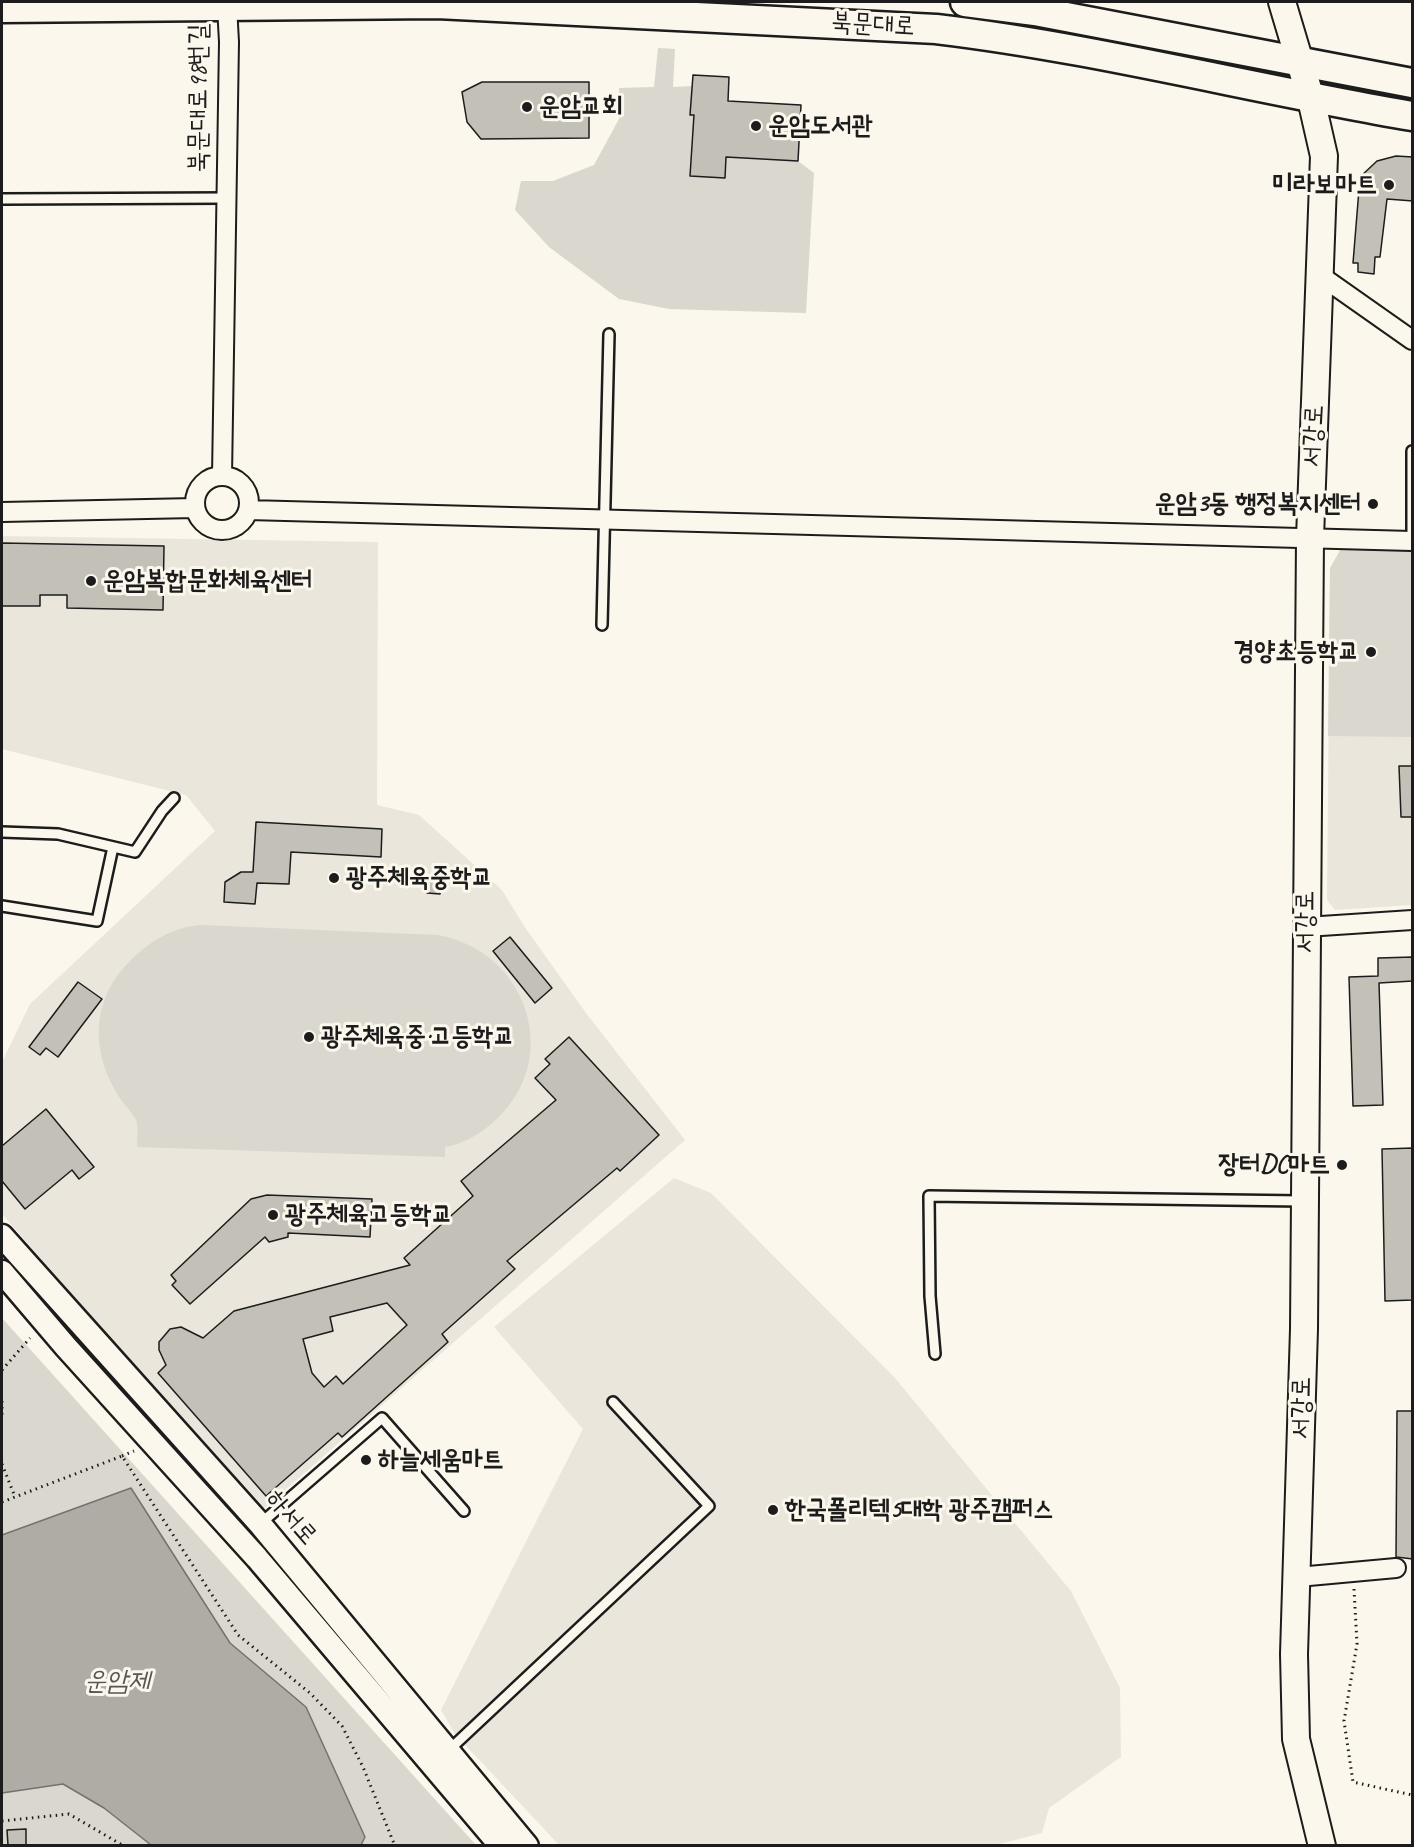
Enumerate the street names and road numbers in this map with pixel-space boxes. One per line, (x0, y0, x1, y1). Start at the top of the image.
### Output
street label: 북문대로 (830, 7, 916, 43)
street label: 북문대로98번길 (183, 24, 215, 172)
street label: 서강로 (1297, 404, 1331, 468)
street label: 서강로 (1290, 891, 1322, 953)
street label: 서강로 (1286, 1376, 1318, 1440)
street label: 하서로 (259, 1484, 323, 1552)

